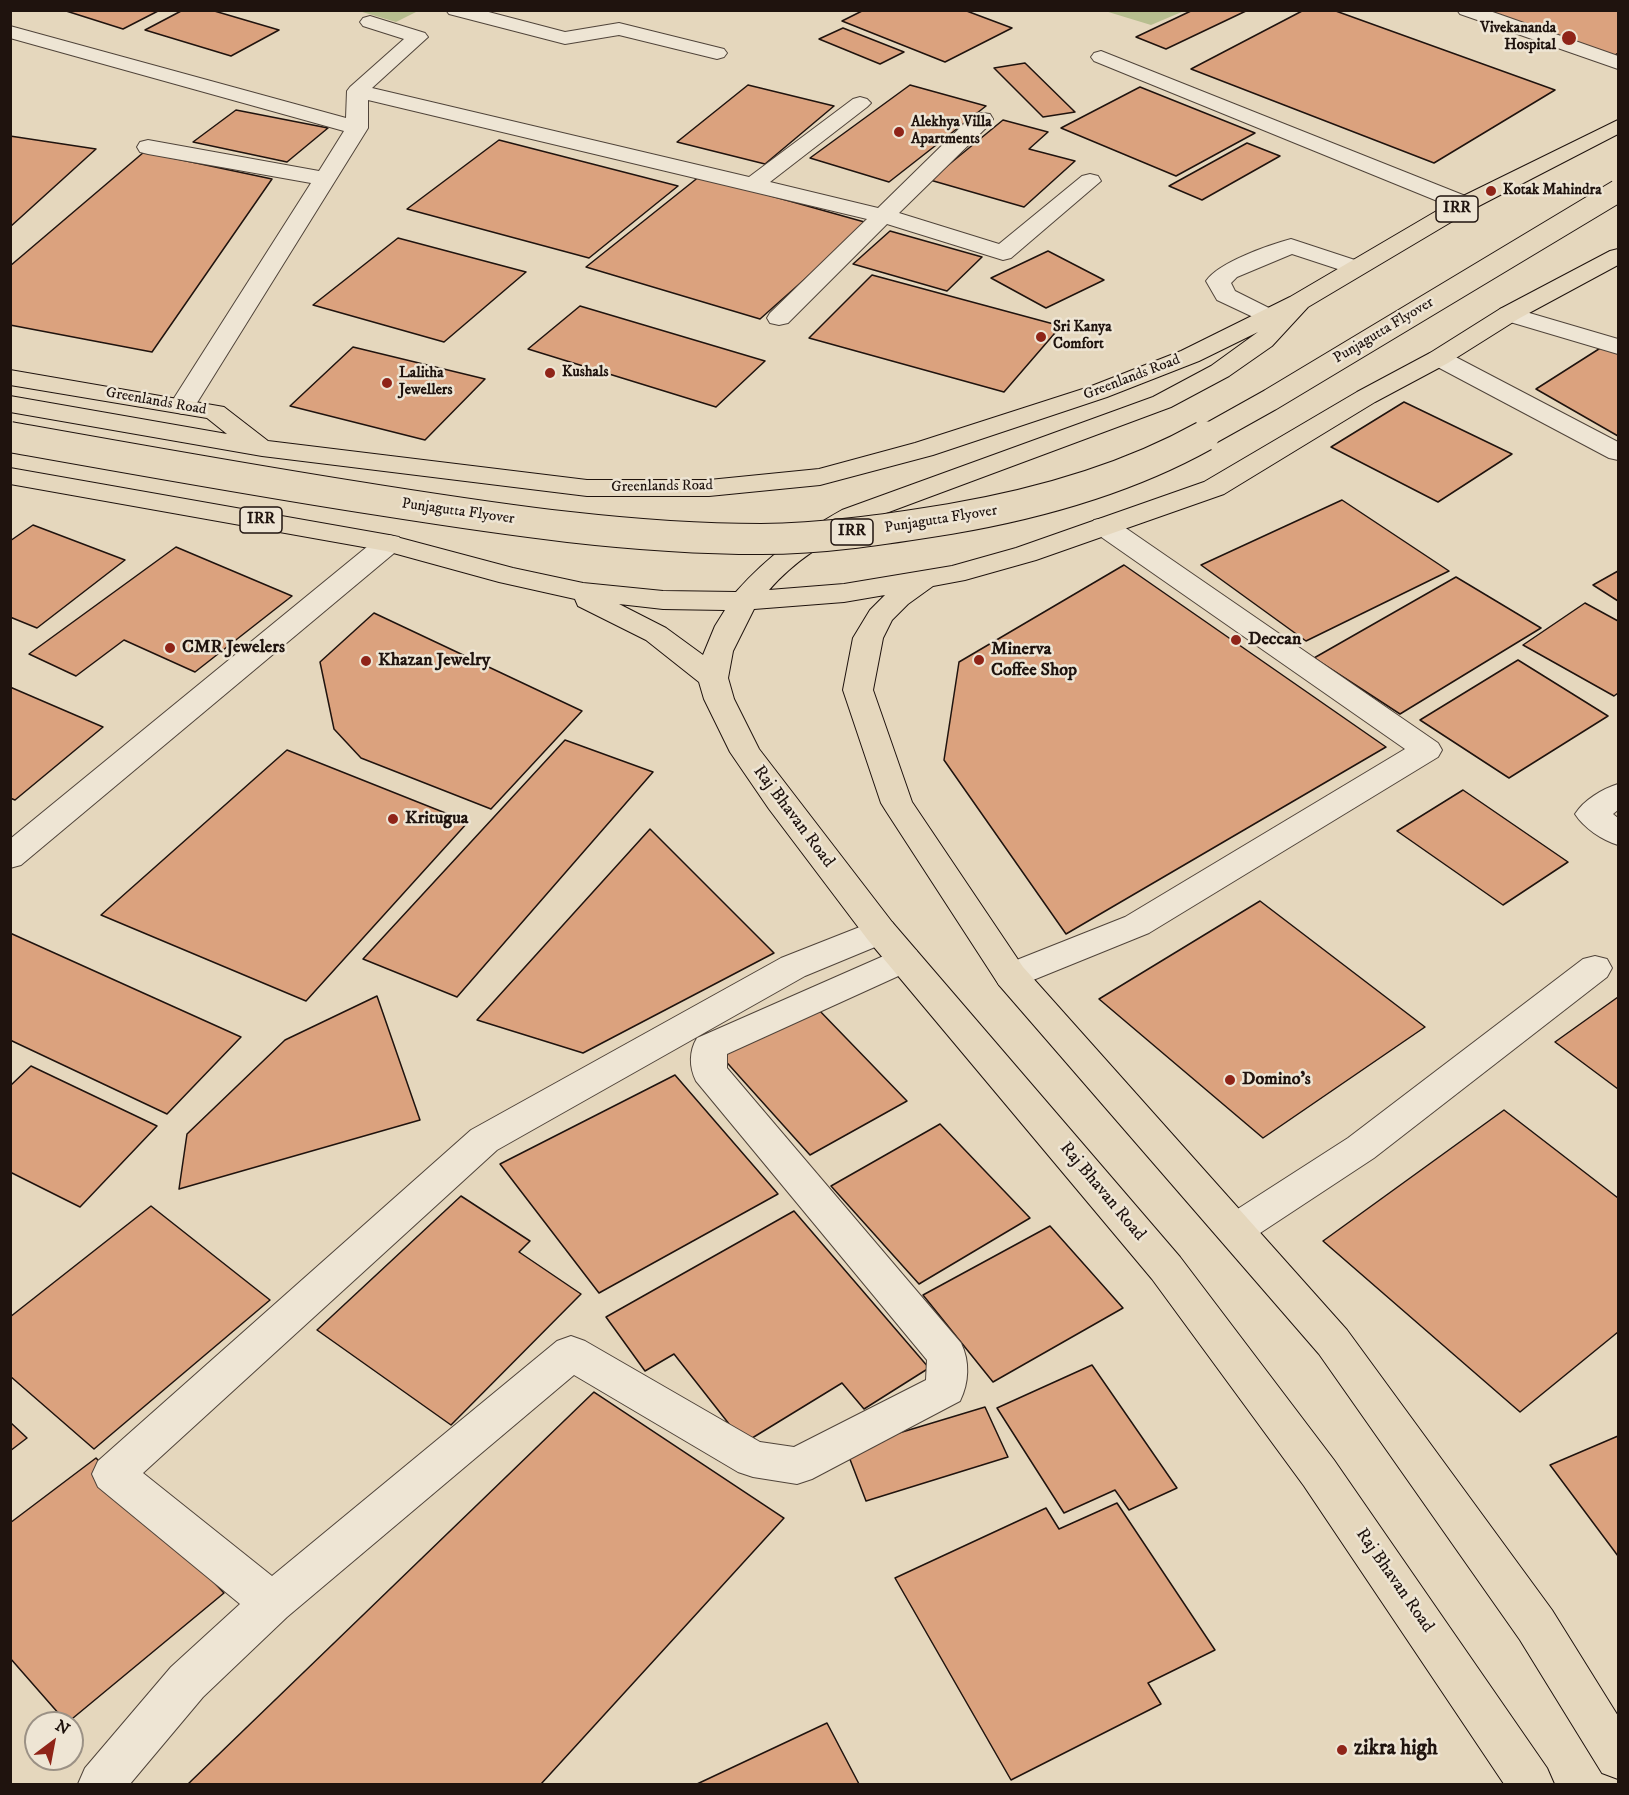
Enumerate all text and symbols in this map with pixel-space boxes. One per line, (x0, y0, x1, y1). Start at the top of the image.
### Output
place label: Vivekananda Hospital (1480, 20, 1556, 55)
marker: Vivekananda Hospital (1560, 29, 1578, 47)
place label: Alekhya Villa Apartments (911, 114, 992, 149)
marker: Alekhya Villa Apartments (892, 125, 906, 139)
place label: Kotak Mahindra (1503, 182, 1602, 200)
marker: Kotak Mahindra (1484, 184, 1498, 198)
road number: IRR (1436, 196, 1478, 222)
street label: Punjagutta Flyover (1331, 294, 1437, 368)
place label: Sri Kanya Comfort (1053, 319, 1112, 354)
marker: Sri Kanya Comfort (1034, 330, 1048, 344)
street label: Greenlands Road (1081, 351, 1183, 405)
place label: Kushals (562, 364, 608, 382)
place label: Lalitha Jewellers (399, 365, 452, 400)
marker: Kushals (543, 366, 557, 380)
marker: Lalitha Jewellers (380, 376, 394, 390)
street label: Greenlands Road (104, 384, 208, 420)
street label: Greenlands Road (611, 477, 713, 497)
street label: Punjagutta Flyover (400, 495, 516, 529)
street label: Punjagutta Flyover (883, 502, 999, 538)
road number: IRR (240, 507, 282, 533)
road number: IRR (831, 519, 873, 545)
place label: Deccan (1248, 629, 1301, 651)
marker: Deccan (1229, 633, 1243, 647)
place label: CMR Jewelers (182, 637, 285, 659)
place label: Minerva Coffee Shop (991, 639, 1077, 682)
marker: CMR Jewelers (163, 641, 177, 655)
place label: Khazan Jewelry (378, 650, 490, 672)
marker: Minerva Coffee Shop (972, 653, 986, 667)
marker: Khazan Jewelry (359, 654, 373, 668)
street label: Raj Bhavan Road (748, 762, 838, 872)
place label: Kritugua (405, 808, 468, 830)
marker: Kritugua (386, 812, 400, 826)
place label: Domino's (1242, 1069, 1311, 1091)
marker: Domino's (1223, 1073, 1237, 1087)
street label: Raj Bhavan Road (1054, 1138, 1150, 1246)
street label: Raj Bhavan Road (1350, 1525, 1438, 1637)
north arrow (24, 1711, 84, 1771)
text: N (52, 1715, 73, 1739)
place label: zikra high (1354, 1737, 1438, 1763)
marker: zikra high (1335, 1743, 1349, 1757)

